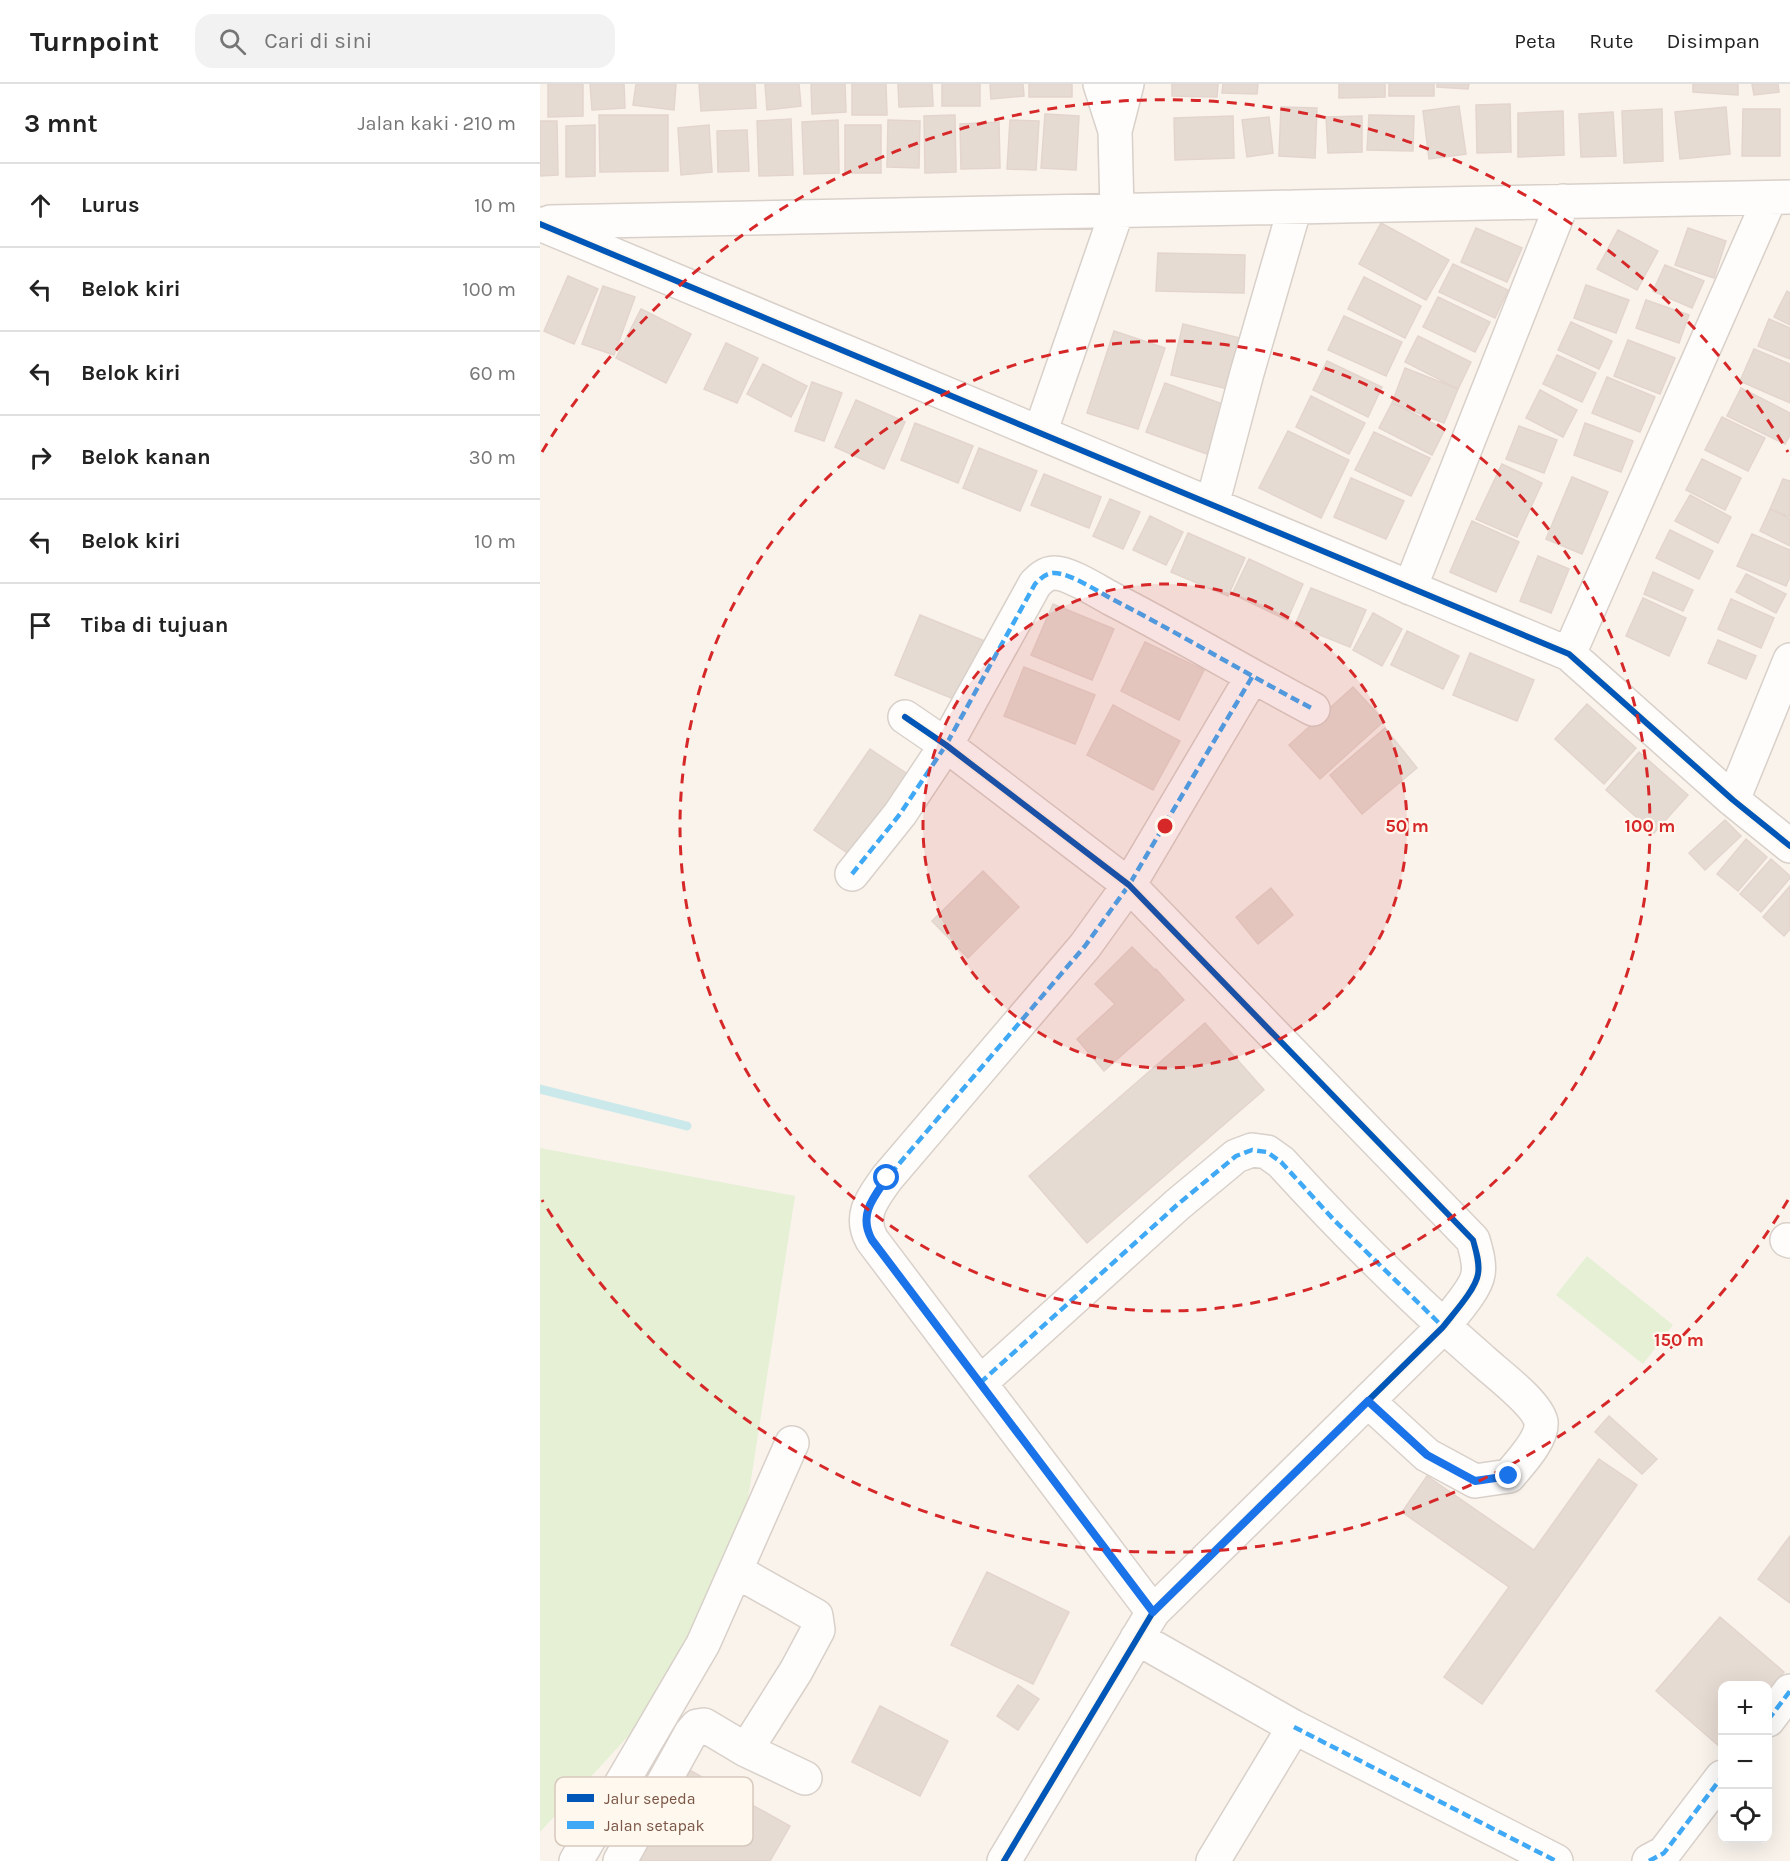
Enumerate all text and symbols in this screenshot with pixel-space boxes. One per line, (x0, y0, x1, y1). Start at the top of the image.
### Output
search box (195, 14, 615, 68)
text: Turnpoint (30, 25, 159, 58)
icon: search (216, 25, 249, 58)
text: Cari di sini (264, 28, 372, 54)
text: Peta (1514, 29, 1556, 53)
text: Rute (1589, 29, 1633, 53)
text: Disimpan (1666, 29, 1760, 53)
text: 3 mnt (24, 108, 98, 139)
text: Jalan kaki · 210 m (357, 112, 516, 135)
icon: ahead (24, 189, 57, 222)
text: Lurus (81, 192, 140, 218)
text: 10 m (474, 194, 516, 217)
icon: left (24, 273, 57, 306)
text: Belok kiri (81, 276, 181, 302)
text: 100 m (462, 278, 516, 301)
icon: left (24, 357, 57, 390)
text: Belok kiri (81, 360, 181, 386)
text: 60 m (469, 362, 516, 385)
icon: right (24, 441, 57, 474)
text: Belok kanan (81, 444, 211, 470)
text: 30 m (469, 446, 516, 469)
icon: left (24, 525, 57, 558)
text: Belok kiri (81, 528, 181, 554)
text: 10 m (474, 530, 516, 553)
icon: arrive (24, 609, 57, 642)
text: Tiba di tujuan (81, 612, 228, 638)
text: 50 m (1385, 815, 1429, 837)
text: 100 m (1625, 815, 1675, 837)
centre of rings (1155, 816, 1175, 836)
route start (873, 1164, 899, 1190)
text: 150 m (1654, 1329, 1704, 1351)
route end (1495, 1462, 1521, 1488)
map controls (1718, 1681, 1772, 1843)
button: + (1718, 1681, 1772, 1735)
button: − (1718, 1735, 1772, 1789)
legend (555, 1777, 753, 1846)
text: Jalur sepeda (604, 1789, 696, 1808)
button: locate (1718, 1789, 1772, 1843)
text: Jalan setapak (604, 1816, 705, 1835)

